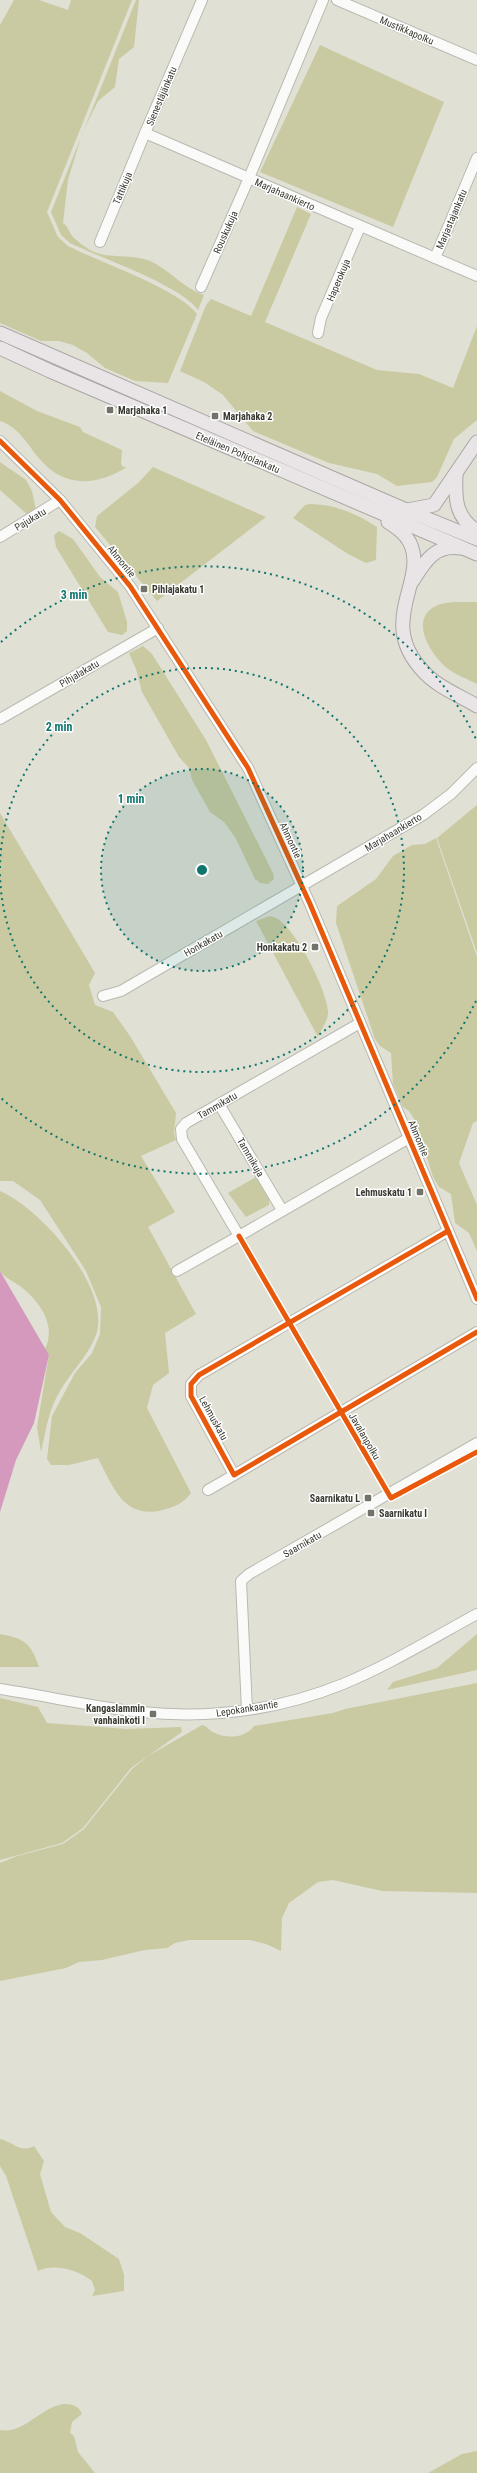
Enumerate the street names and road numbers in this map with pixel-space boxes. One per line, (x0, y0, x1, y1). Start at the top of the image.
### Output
street label: Mustikkapolku (378, 14, 436, 47)
street label: Sienestäjänkatu (144, 65, 179, 127)
street label: Tattikuja (111, 170, 134, 206)
street label: Marjahaankierto (253, 176, 316, 213)
street label: Marjastajankatu (434, 188, 469, 251)
street label: Rouskukuja (211, 209, 240, 255)
street label: Haperokuja (325, 257, 352, 303)
street label: Eteläinen Pohjolankatu (194, 430, 282, 475)
street label: Pajukatu (13, 506, 48, 533)
street label: Ahmontie (105, 543, 138, 580)
street label: Pihjalakatu (58, 658, 101, 689)
street label: Marjahaankierto (363, 811, 424, 854)
street label: Ahmontie (278, 821, 304, 860)
street label: Honkakatu (182, 928, 225, 959)
street label: Tammikatu (195, 1090, 239, 1121)
street label: Ahmontie (406, 1119, 431, 1158)
street label: Tammikuja (235, 1136, 266, 1179)
street label: Lehmuskatu (197, 1394, 230, 1442)
street label: Javalanpolku (347, 1411, 382, 1462)
street label: Saarnikatu (281, 1529, 323, 1560)
street label: Lepokankaantie (215, 1698, 279, 1719)

